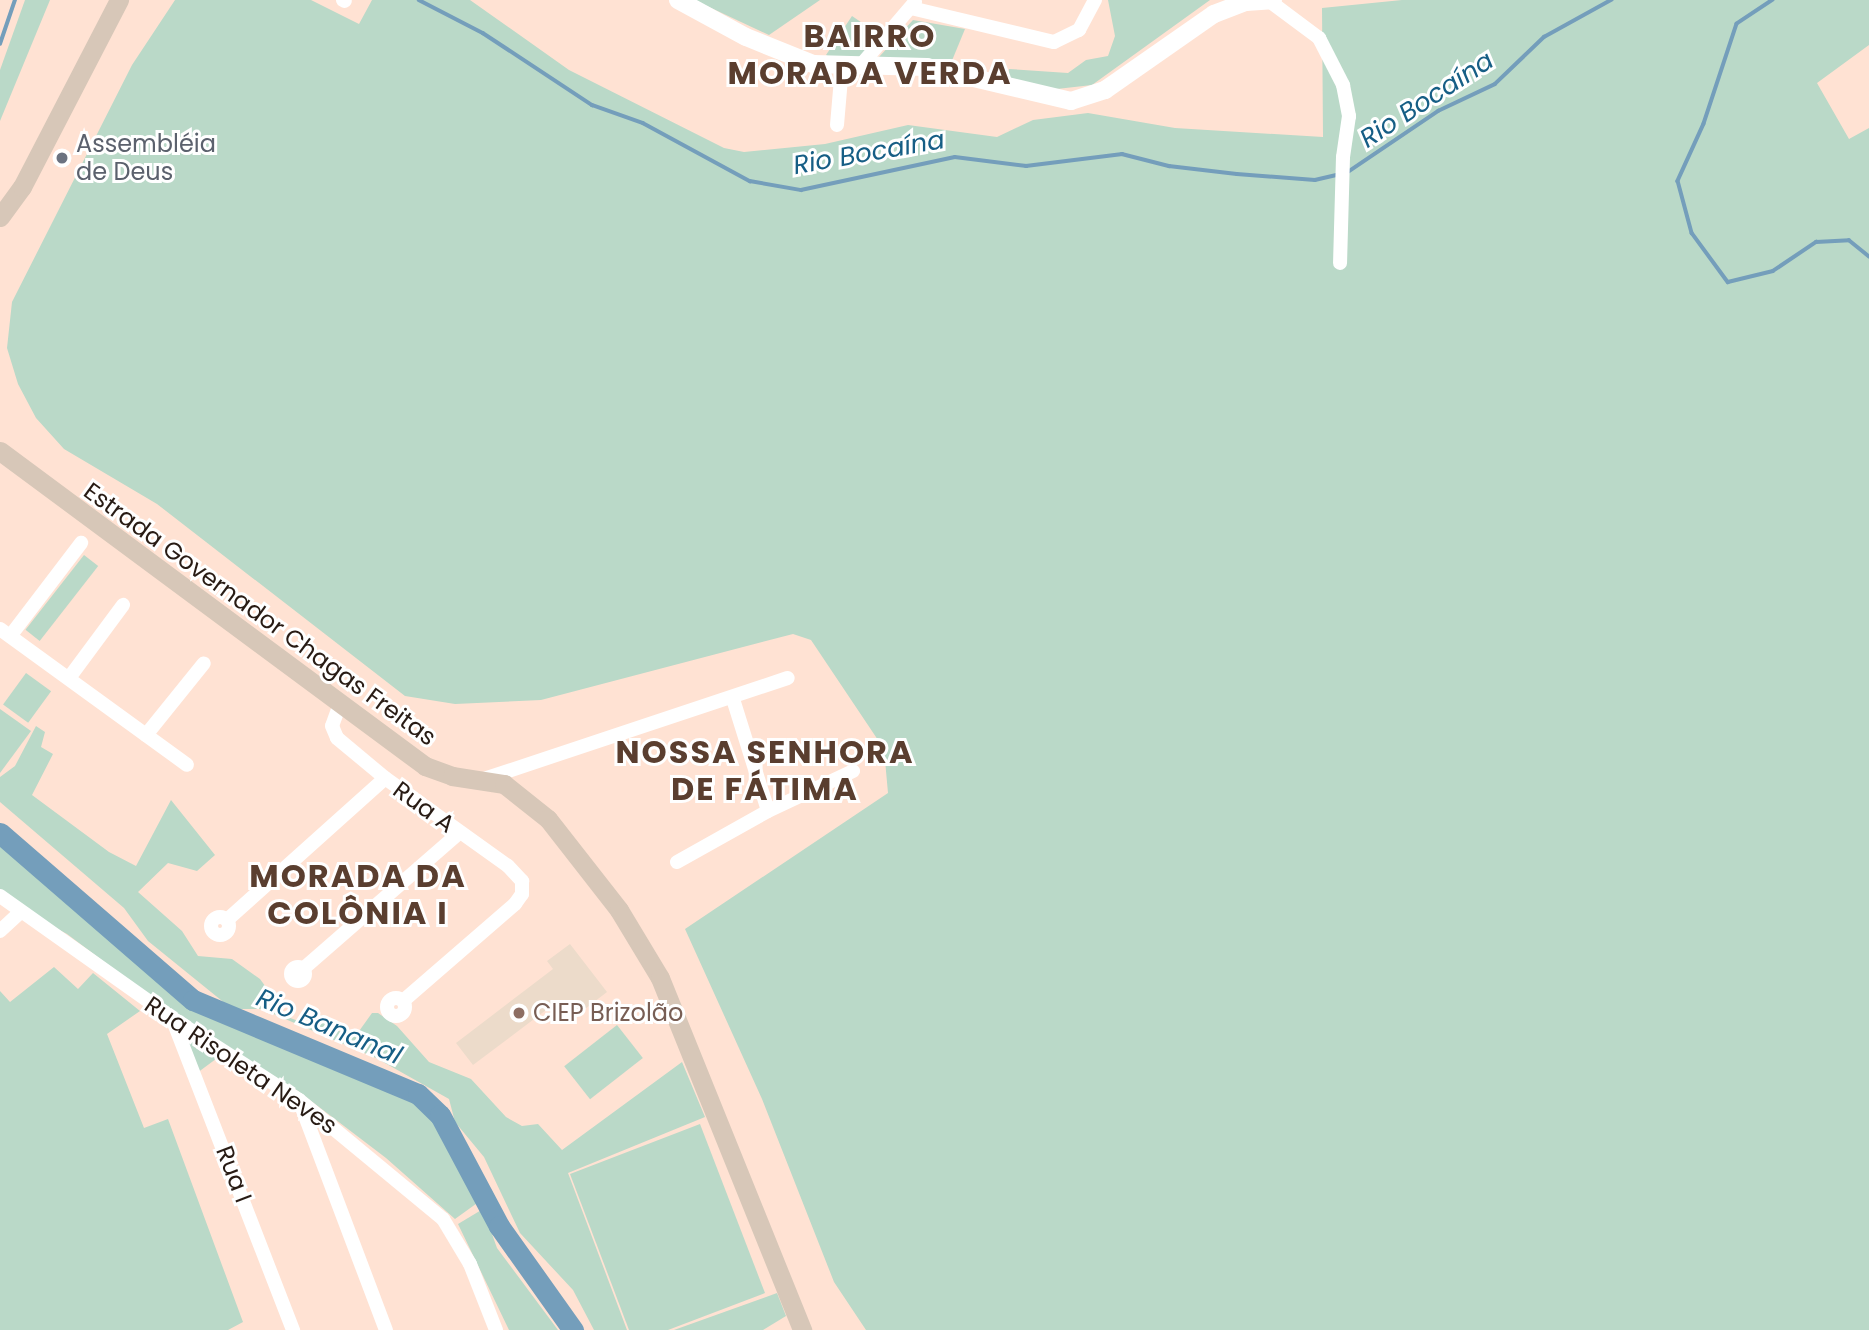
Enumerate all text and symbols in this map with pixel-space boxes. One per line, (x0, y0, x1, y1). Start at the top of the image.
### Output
district label: BAIRRO MORADA VERDA (729, 18, 1011, 93)
water label: Rio Bocaína (1354, 45, 1500, 155)
water label: Rio Bocaína (791, 124, 947, 182)
place label: Assembléia de Deus (76, 130, 216, 186)
marker: Assembléia de Deus (54, 150, 70, 166)
street label: Estrada Governador Chagas Freitas (78, 476, 442, 752)
district label: NOSSA SENHORA DE FÁTIMA (617, 734, 913, 809)
street label: Rua A (388, 775, 460, 839)
district label: MORADA DA COLÔNIA I (250, 858, 466, 933)
water label: Rio Bananal (252, 982, 406, 1072)
street label: Rua Risoleta Neves (139, 990, 343, 1140)
place label: CIEP Brizolão (533, 999, 683, 1027)
marker: CIEP Brizolão (511, 1005, 527, 1021)
street label: Rua I (210, 1142, 258, 1206)

